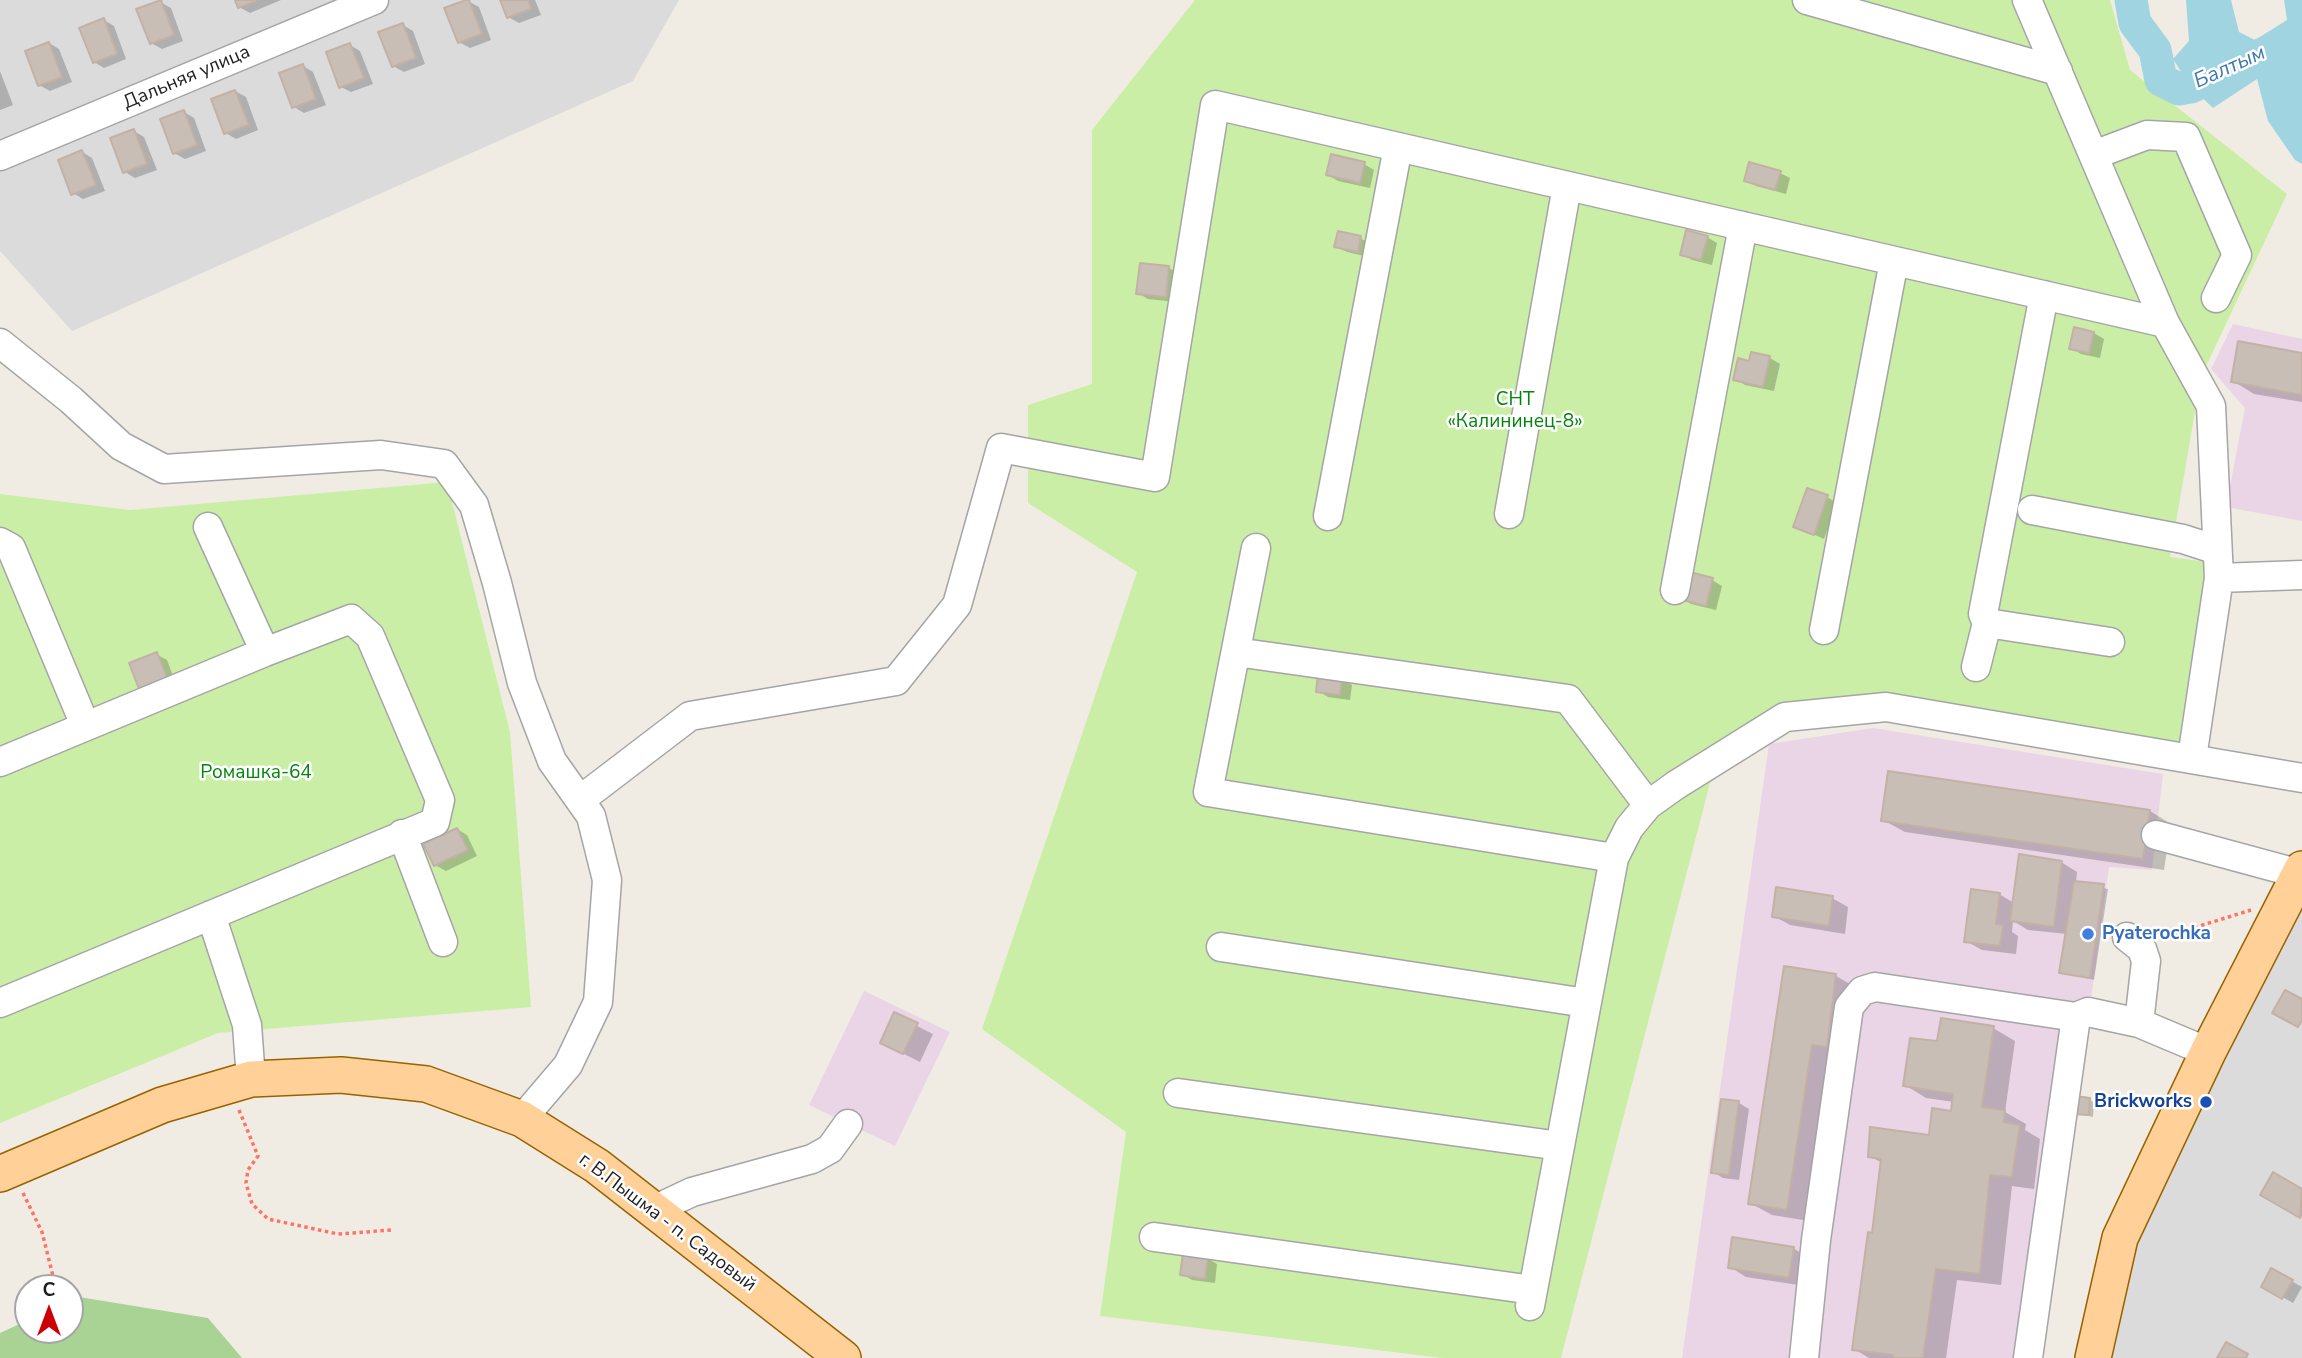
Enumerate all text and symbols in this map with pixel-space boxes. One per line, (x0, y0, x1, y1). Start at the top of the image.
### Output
street label: Дальняя улица (120, 41, 254, 115)
water label: Балтым (2190, 41, 2270, 95)
park label: СНТ «Калининец-8» (1447, 389, 1583, 433)
park label: Ромашка-64 (200, 762, 312, 784)
place label: Pyaterochka (2102, 923, 2211, 945)
marker: Pyaterochka (2080, 926, 2096, 942)
place label: Brickworks (2094, 1091, 2192, 1113)
marker: Brickworks (2198, 1094, 2214, 1110)
street label: г. В.Пышма - п. Садовый (574, 1149, 760, 1297)
north arrow (14, 1274, 84, 1344)
text: С (43, 1277, 55, 1303)

